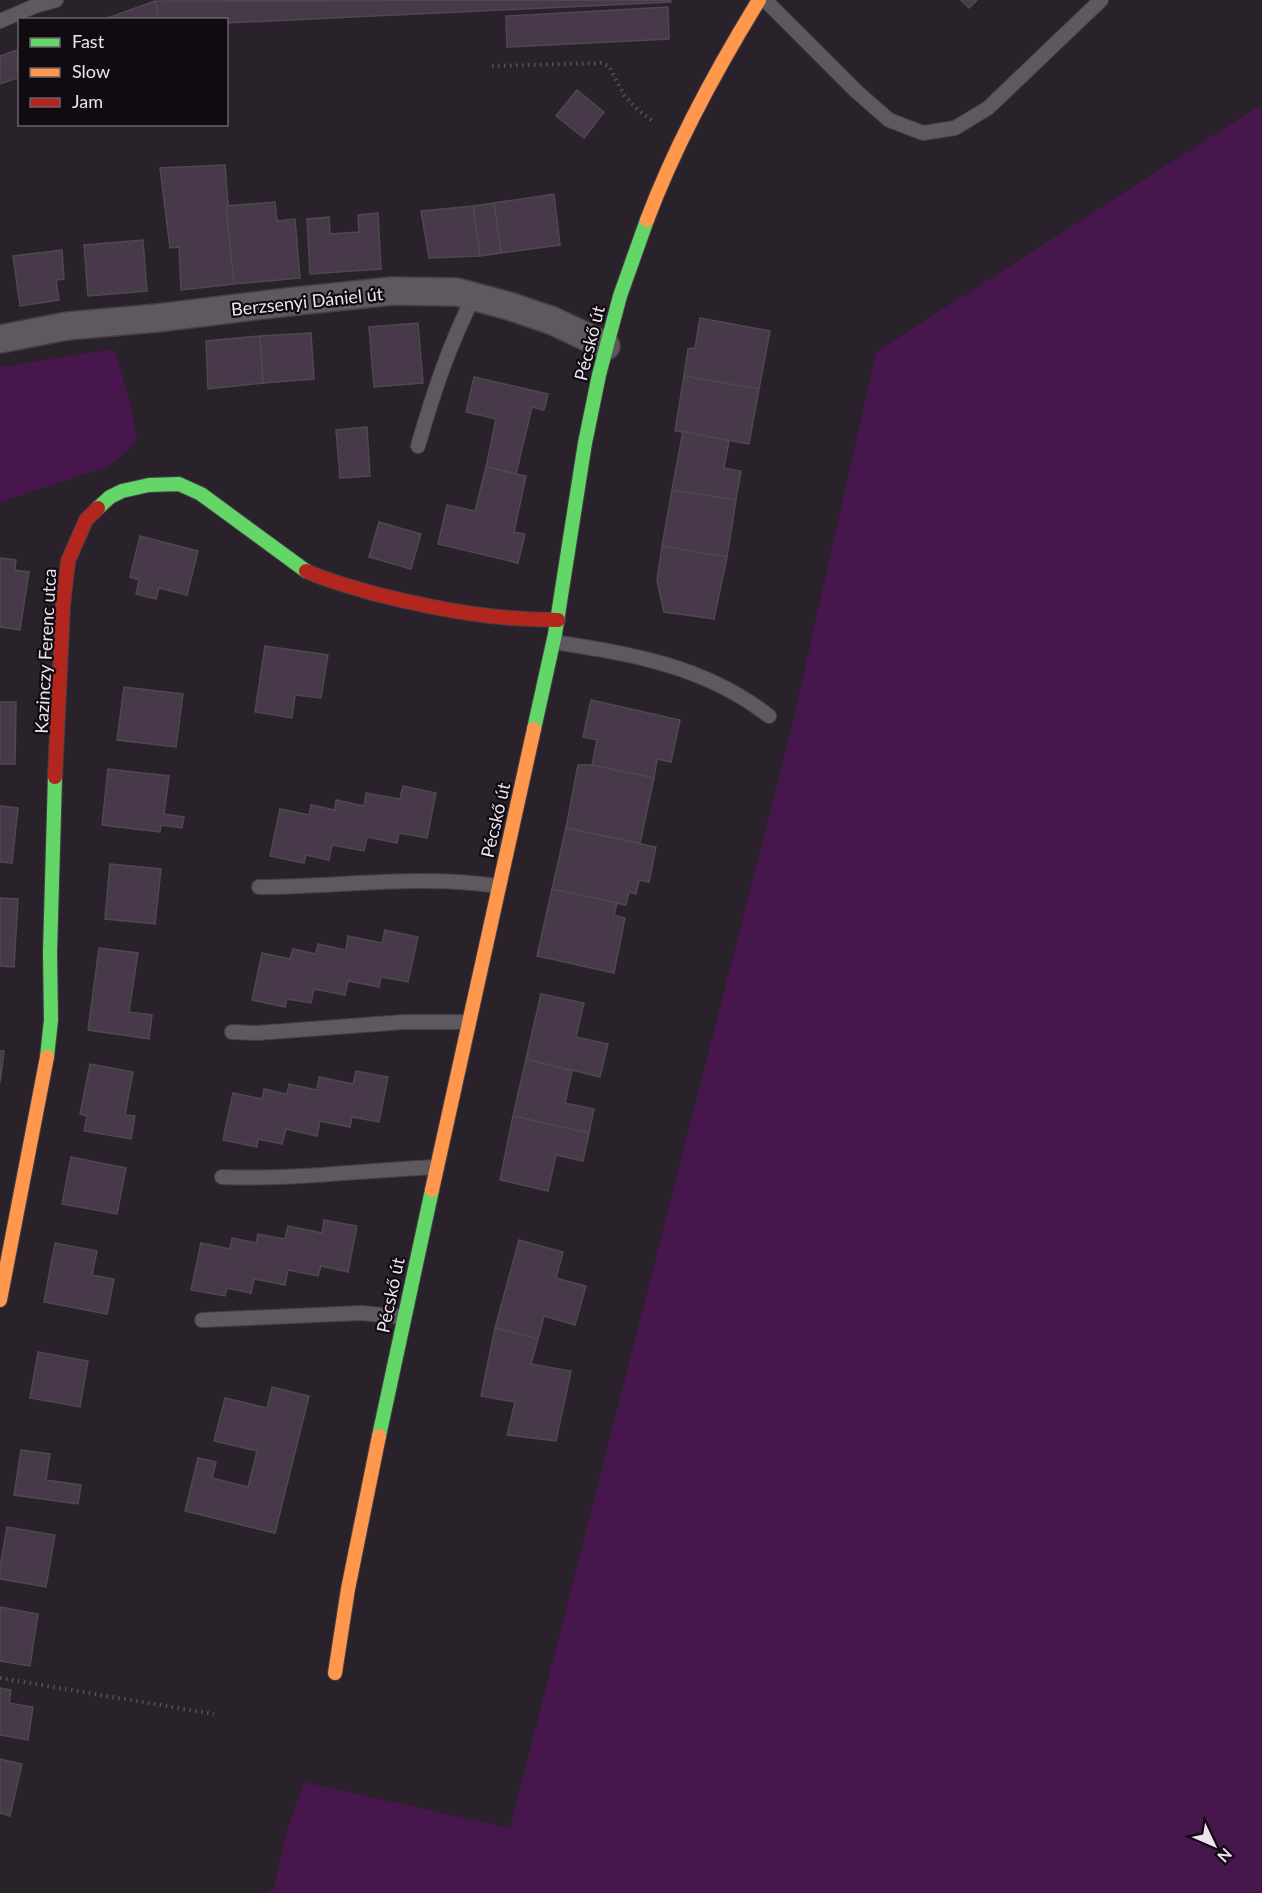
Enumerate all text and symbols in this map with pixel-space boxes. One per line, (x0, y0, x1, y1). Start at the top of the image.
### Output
legend (18, 18, 228, 126)
text: Fast (72, 30, 105, 52)
text: Slow (72, 60, 110, 82)
text: Jam (72, 90, 103, 112)
street label: Berzsenyi Dániel út (230, 282, 385, 320)
street label: Pécskő út (569, 303, 609, 383)
street label: Kazinczy Ferenc utca (30, 568, 60, 734)
street label: Pécskő út (476, 780, 514, 860)
street label: Pécskő út (371, 1255, 409, 1335)
north arrow (1184, 1815, 1244, 1875)
text: N (1214, 1845, 1236, 1867)

